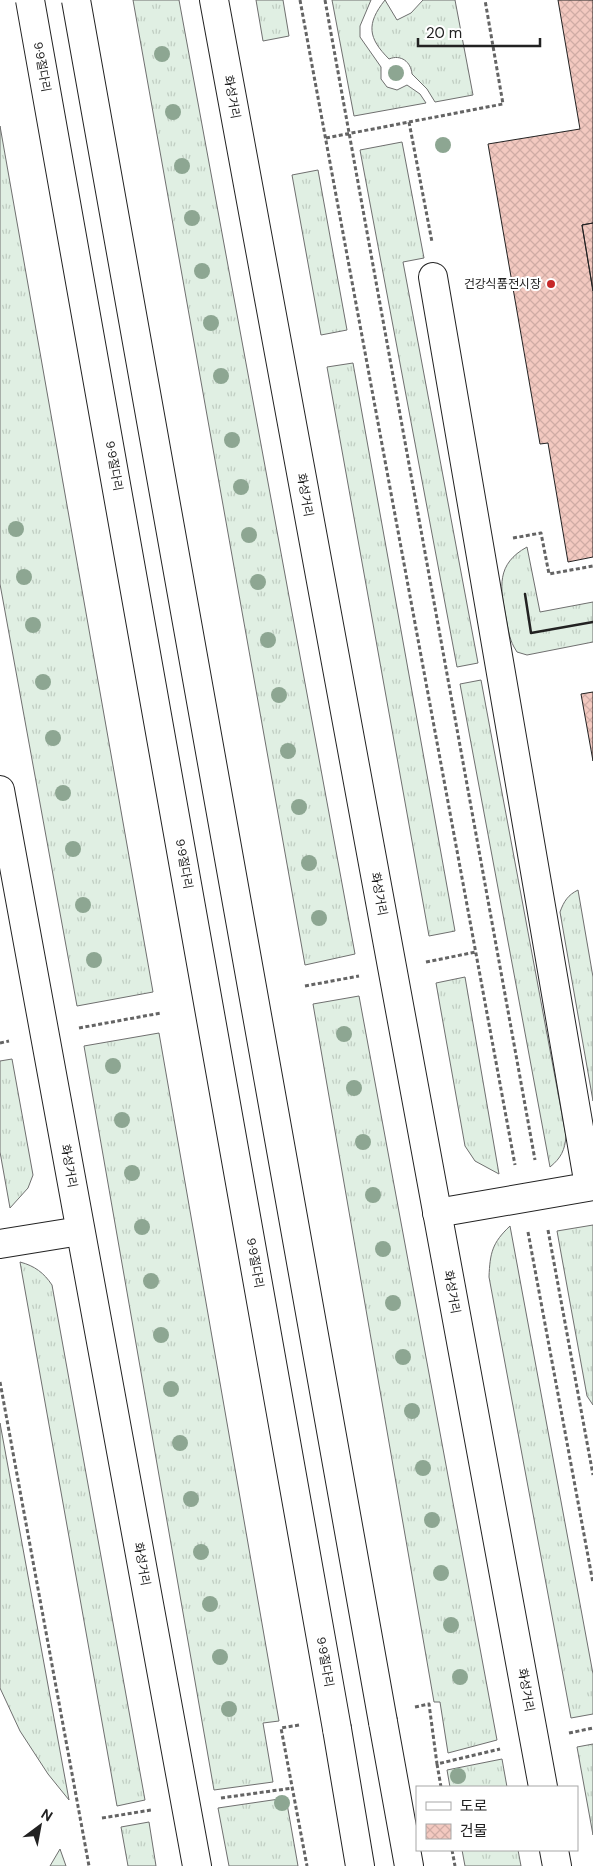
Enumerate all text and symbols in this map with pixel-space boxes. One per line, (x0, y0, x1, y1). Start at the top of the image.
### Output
scale bar (418, 15, 540, 47)
text: 20 m (426, 23, 462, 43)
street label: 9·9절다리 (30, 41, 54, 93)
street label: 화성거리 (220, 74, 244, 120)
place label: 건강식품전시장 (464, 276, 541, 292)
marker: 건강식품전시장 (545, 278, 557, 290)
street label: 9·9절다리 (102, 440, 126, 492)
street label: 화성거리 (293, 472, 317, 518)
street label: 9·9절다리 (172, 838, 196, 890)
street label: 화성거리 (367, 871, 391, 917)
street label: 화성거리 (57, 1143, 81, 1189)
street label: 9·9절다리 (243, 1237, 267, 1289)
street label: 화성거리 (440, 1269, 464, 1315)
street label: 화성거리 (130, 1541, 154, 1587)
street label: 9·9절다리 (313, 1636, 337, 1688)
street label: 화성거리 (514, 1667, 538, 1713)
legend (416, 1786, 578, 1851)
text: 도로 (460, 1796, 488, 1816)
north arrow (15, 1801, 65, 1851)
text: N (38, 1805, 56, 1825)
text: 건물 (460, 1821, 488, 1841)

